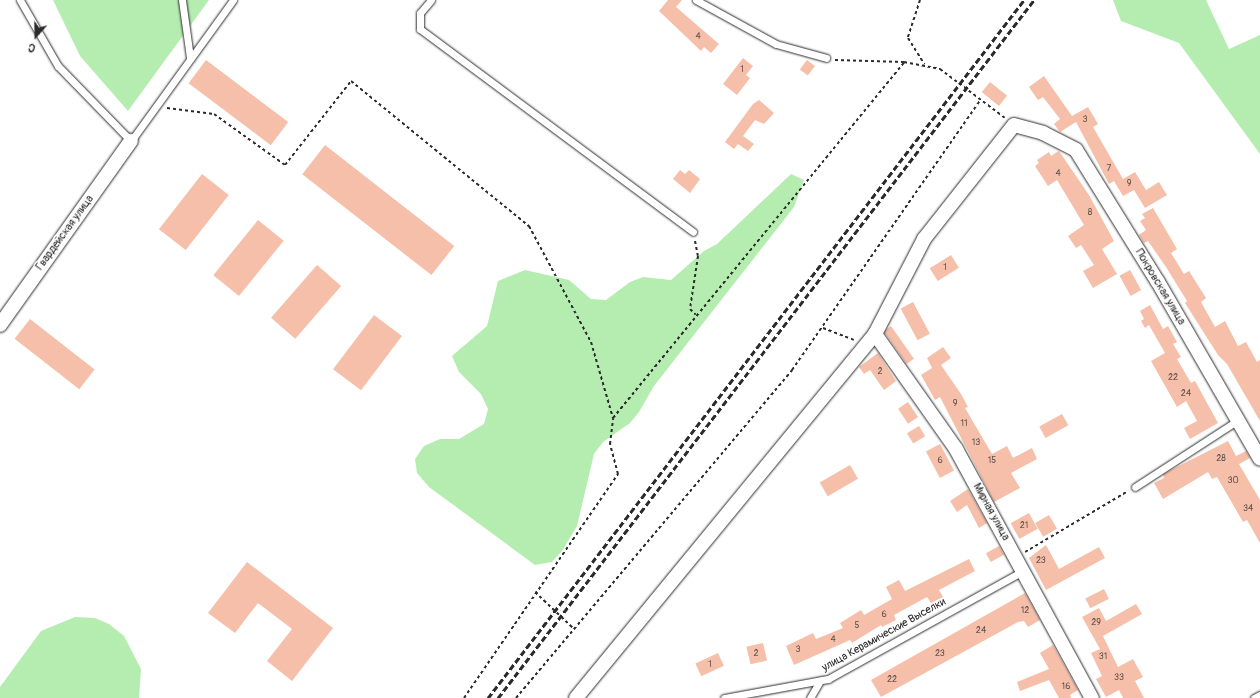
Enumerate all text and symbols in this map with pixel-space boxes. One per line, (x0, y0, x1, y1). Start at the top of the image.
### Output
north arrow (16, 16, 56, 56)
house number: 4 (695, 32, 701, 42)
text: С (26, 40, 37, 55)
house number: 1 (740, 65, 744, 75)
house number: 3 (1082, 115, 1088, 125)
house number: 7 (1107, 164, 1111, 174)
house number: 4 (1055, 169, 1061, 179)
house number: 9 (1127, 179, 1131, 189)
street label: Гвардейская улица (33, 193, 97, 273)
house number: 8 (1088, 208, 1092, 218)
street label: Покровская улица (1132, 247, 1188, 327)
house number: 1 (943, 263, 947, 273)
house number: 2 (877, 367, 883, 377)
house number: 22 (1168, 373, 1178, 383)
house number: 24 (1181, 389, 1191, 399)
house number: 9 (953, 399, 957, 409)
house number: 11 (960, 419, 968, 429)
house number: 13 (972, 438, 980, 448)
house number: 28 (1216, 454, 1226, 464)
house number: 6 (937, 456, 943, 466)
house number: 15 (988, 456, 996, 466)
house number: 30 (1227, 476, 1239, 486)
street label: Мирная улица (970, 481, 1012, 543)
house number: 34 (1243, 504, 1253, 514)
house number: 21 (1020, 521, 1028, 531)
house number: 23 (1036, 556, 1046, 566)
street label: улица Керамические Выселки (820, 595, 948, 675)
house number: 12 (1021, 606, 1029, 616)
house number: 6 (881, 610, 887, 620)
house number: 29 (1091, 618, 1101, 628)
house number: 5 (855, 621, 859, 631)
house number: 24 (976, 626, 986, 636)
house number: 4 (830, 635, 836, 645)
house number: 3 (795, 645, 801, 655)
house number: 2 (753, 649, 759, 659)
house number: 23 (935, 649, 945, 659)
house number: 31 (1099, 652, 1107, 662)
house number: 1 (708, 660, 712, 670)
house number: 33 (1114, 673, 1124, 683)
house number: 22 (887, 675, 897, 685)
house number: 16 (1062, 682, 1070, 692)

